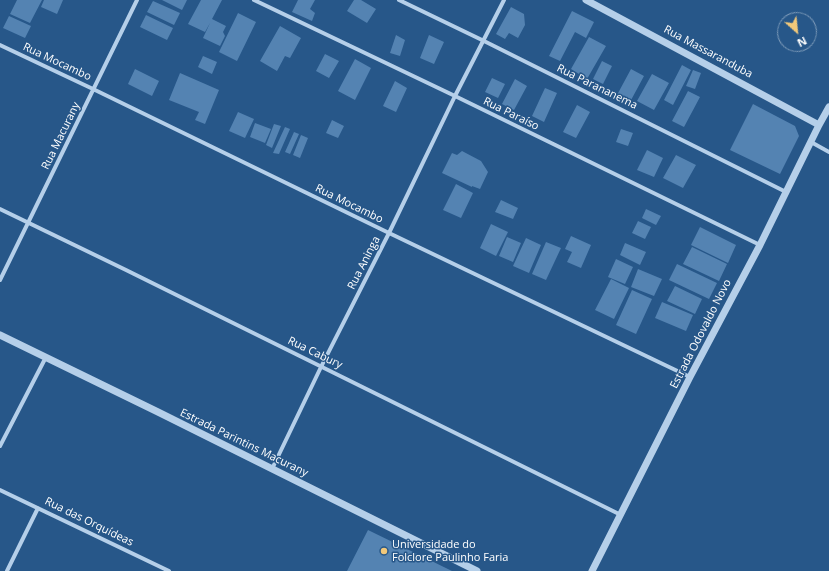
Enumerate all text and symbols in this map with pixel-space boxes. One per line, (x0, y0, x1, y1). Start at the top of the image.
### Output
north arrow (777, 12, 817, 52)
street label: Rua Massaranduba (661, 23, 755, 81)
text: N (795, 34, 810, 51)
street label: Rua Mocambo (21, 40, 93, 84)
street label: Rua Parananema (555, 62, 639, 112)
street label: Rua Paraíso (481, 95, 541, 133)
street label: Rua Macurany (39, 100, 83, 172)
street label: Rua Mocambo (313, 182, 385, 226)
street label: Rua Aninga (345, 234, 383, 292)
street label: Estrada Odovaldo Novo (668, 277, 734, 391)
street label: Rua Cabury (286, 334, 344, 372)
street label: Estrada Parintins Macurany (178, 406, 310, 480)
street label: Rua das Orquídeas (43, 495, 135, 549)
place label: Universidade do Folclore Paulinho Faria (392, 538, 508, 564)
marker: Universidade do Folclore Paulinho Faria (379, 546, 389, 556)

